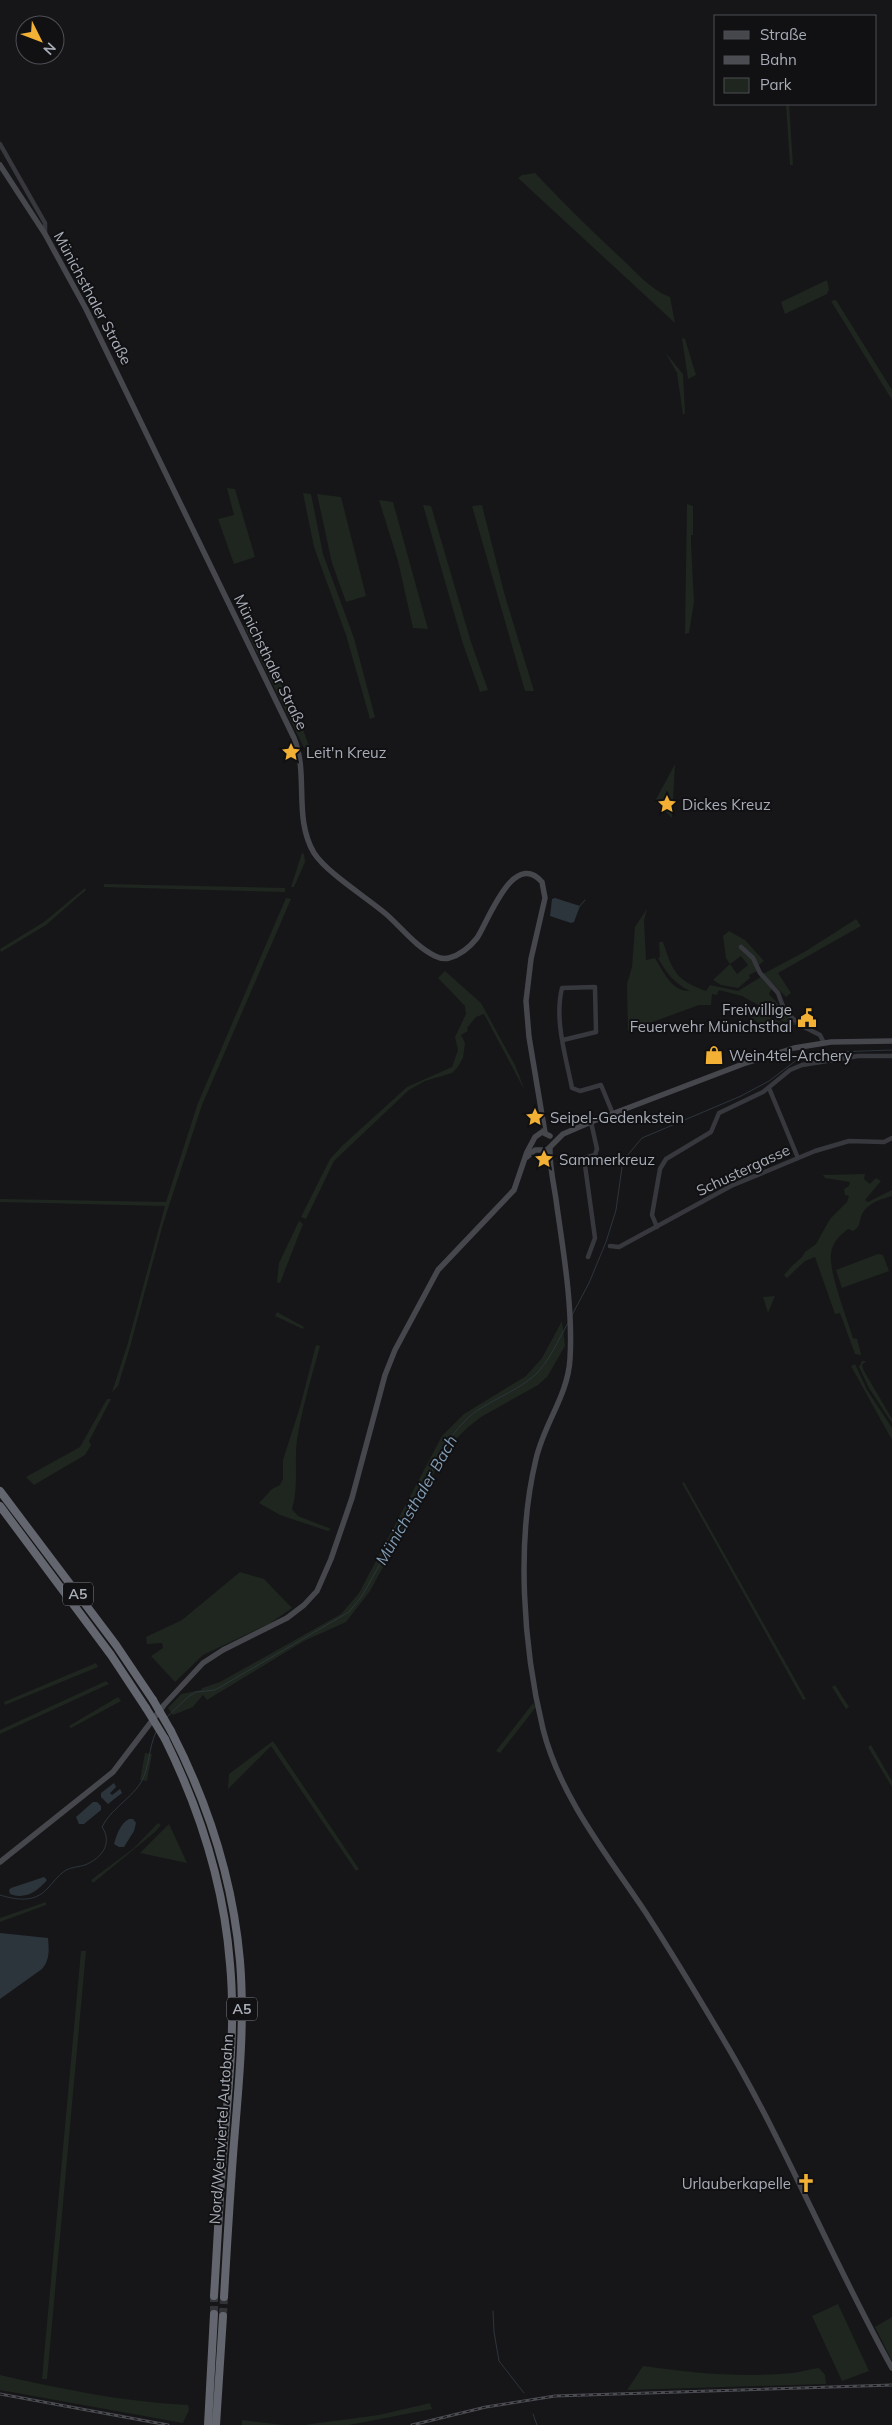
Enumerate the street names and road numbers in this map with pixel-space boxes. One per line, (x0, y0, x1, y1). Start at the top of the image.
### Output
street label: Münichsthaler Straße (50, 228, 136, 368)
street label: Münichsthaler Straße (230, 591, 312, 733)
street label: Schustergasse (693, 1140, 793, 1200)
road number: A5 (63, 1582, 93, 1606)
road number: A5 (227, 1998, 257, 2020)
street label: Nord/Weinviertel Autobahn (205, 2033, 237, 2225)

